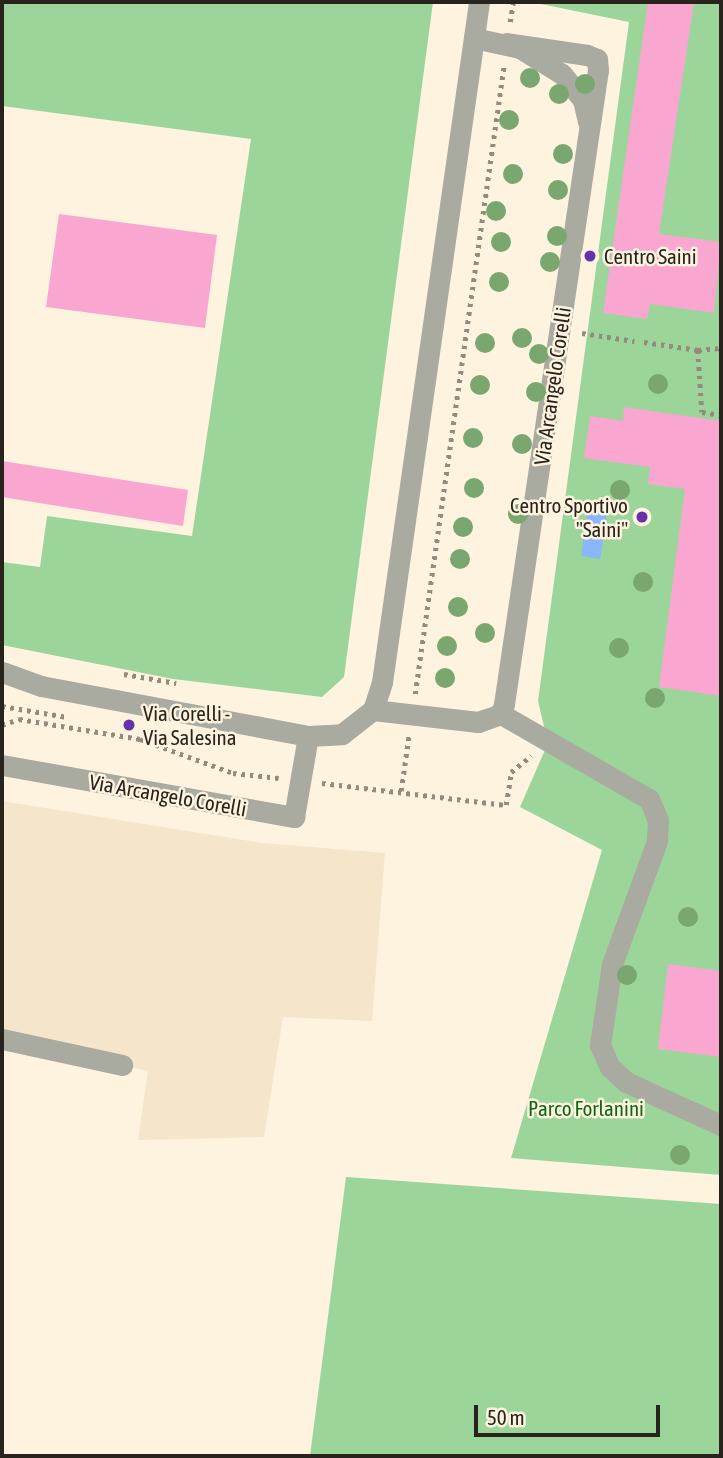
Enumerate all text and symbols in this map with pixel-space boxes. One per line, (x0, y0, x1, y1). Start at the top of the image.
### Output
place label: Centro Saini (604, 243, 697, 269)
marker: Centro Saini (582, 248, 598, 264)
street label: Via Arcangelo Corelli (528, 305, 576, 467)
place label: Centro Sportivo "Saini" (510, 492, 628, 542)
marker: Centro Sportivo "Saini" (634, 509, 650, 525)
place label: Via Corelli - Via Salesina (143, 700, 236, 750)
marker: Via Corelli - Via Salesina (121, 717, 137, 733)
street label: Via Arcangelo Corelli (87, 769, 249, 821)
park label: Parco Forlanini (528, 1095, 644, 1121)
scale bar (478, 1392, 664, 1436)
text: 50 m (487, 1405, 525, 1429)

